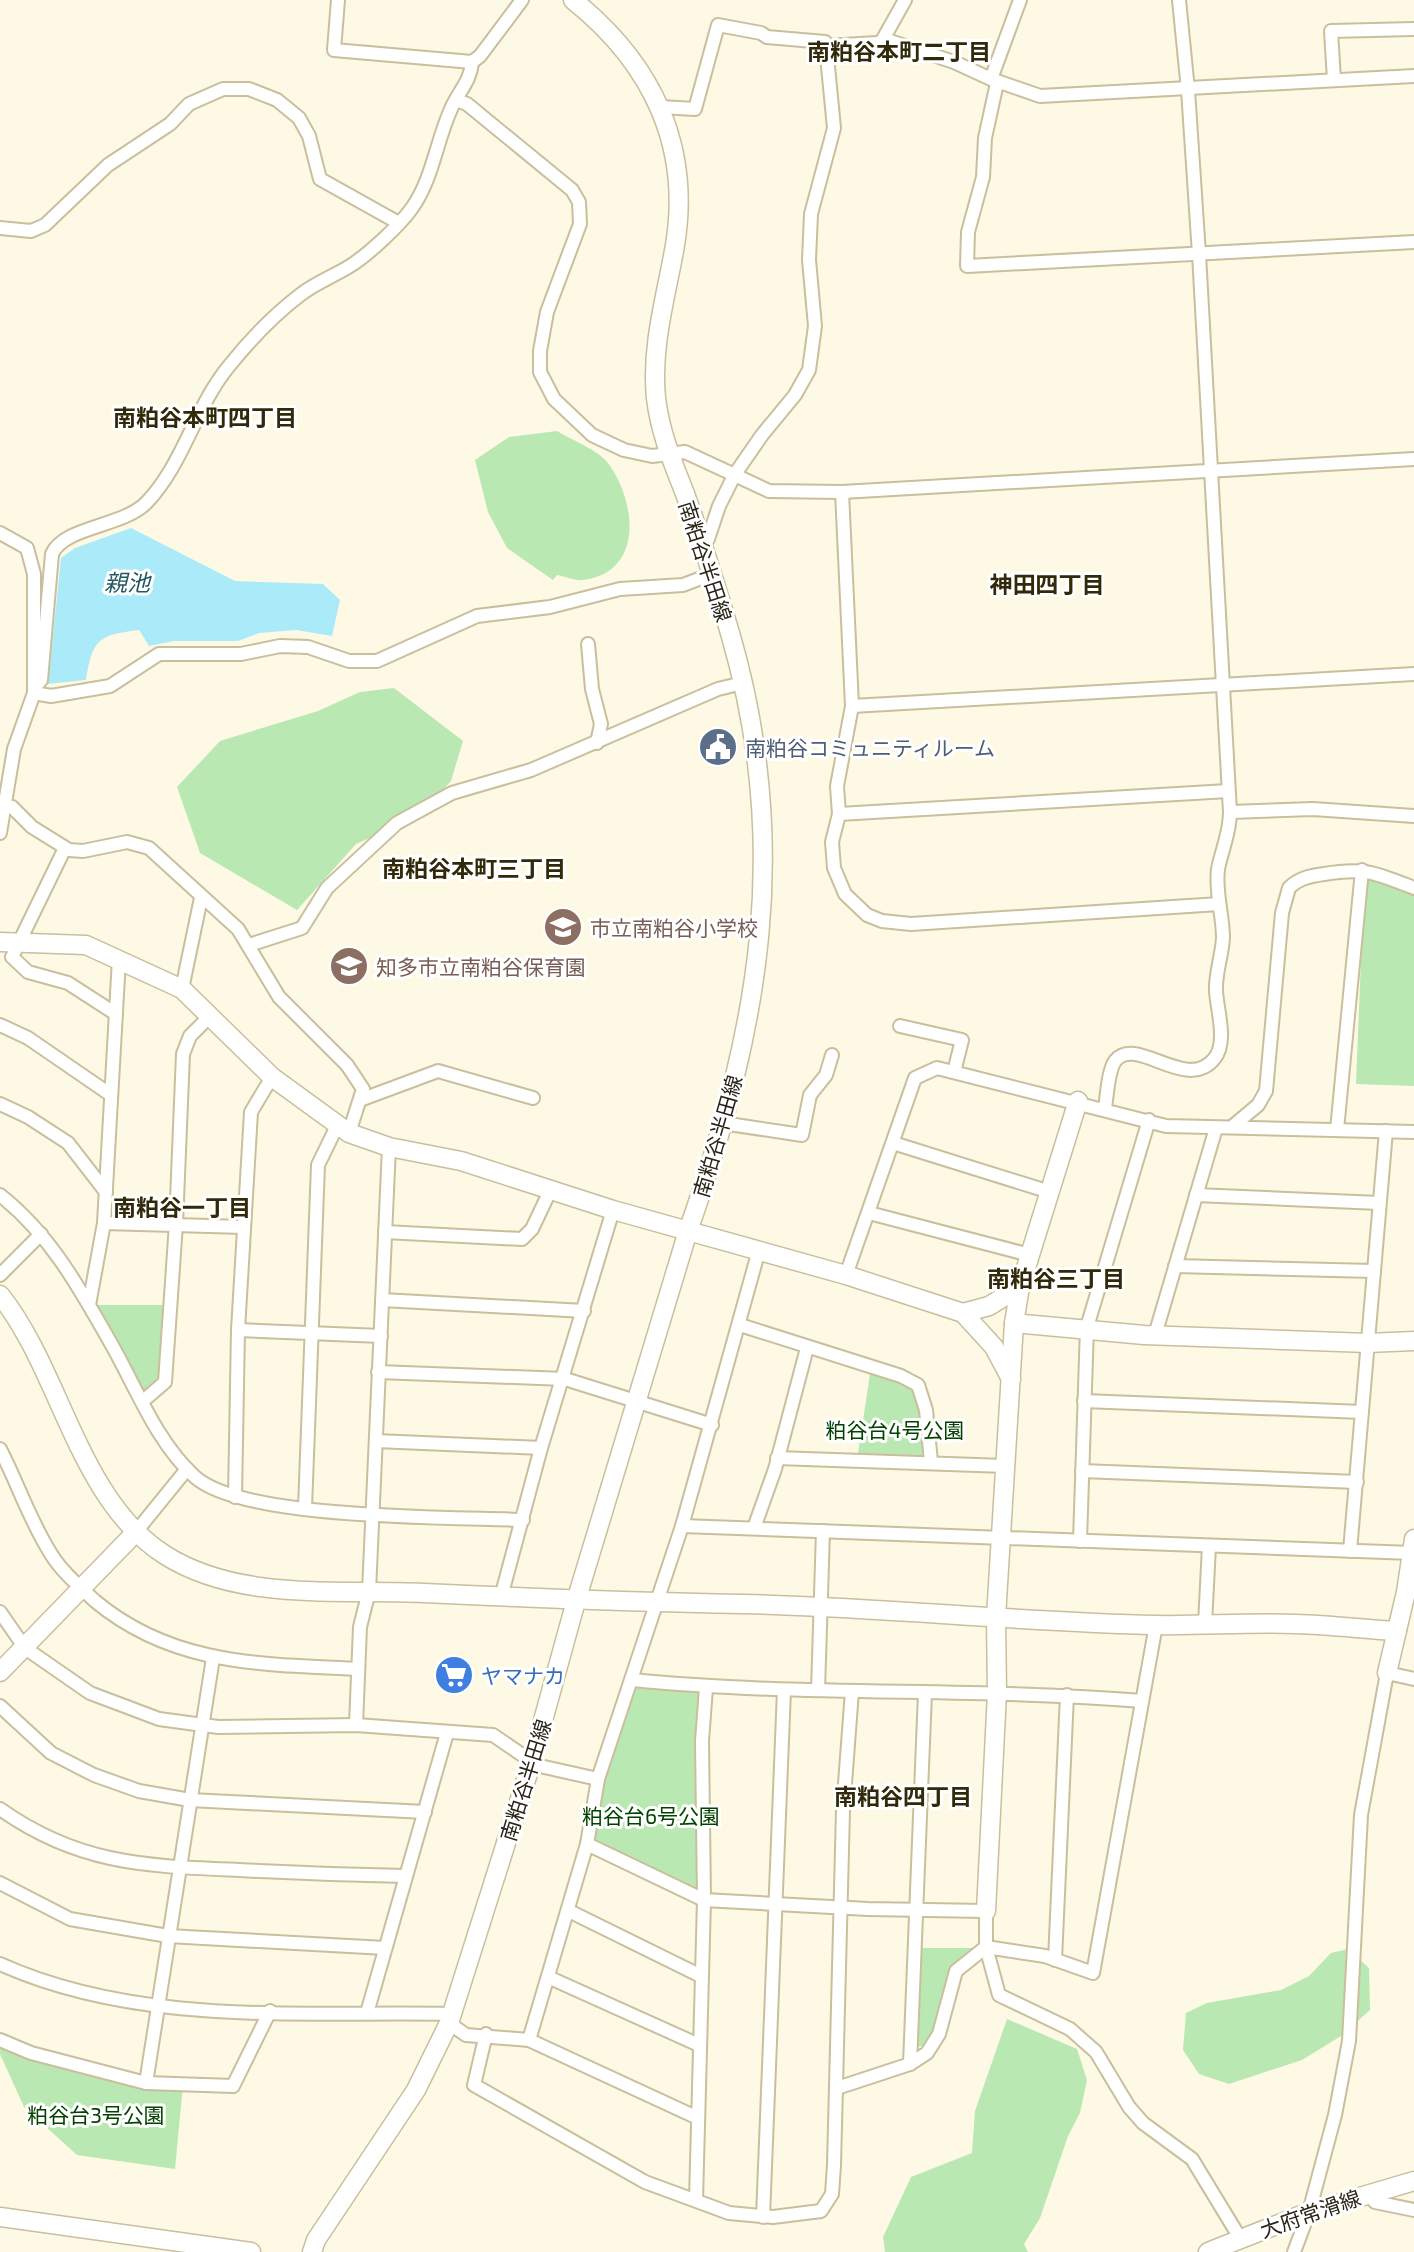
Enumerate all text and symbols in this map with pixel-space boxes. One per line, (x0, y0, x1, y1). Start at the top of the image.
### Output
district label: 南粕谷本町二丁目 (807, 37, 991, 65)
district label: 南粕谷本町四丁目 (113, 403, 297, 431)
street label: 南粕谷半田線 (675, 497, 737, 625)
water label: 親池 (104, 568, 152, 596)
district label: 神田四丁目 (990, 570, 1105, 598)
public building icon: 南粕谷コミュニティルーム (697, 726, 739, 768)
place label: 南粕谷コミュニティルーム (745, 735, 995, 760)
district label: 南粕谷本町三丁目 (382, 854, 566, 882)
school or university icon: 市立南粕谷小学校 (542, 906, 584, 948)
place label: 市立南粕谷小学校 (590, 915, 758, 940)
school or university icon: 知多市立南粕谷保育園 (328, 945, 370, 987)
place label: 知多市立南粕谷保育園 (376, 954, 586, 979)
street label: 南粕谷半田線 (688, 1072, 746, 1200)
district label: 南粕谷一丁目 (113, 1193, 251, 1221)
district label: 南粕谷三丁目 (987, 1264, 1125, 1292)
park label: 粕谷台4号公園 (826, 1417, 964, 1442)
supermarket icon: ヤマナカ (433, 1654, 475, 1696)
place label: ヤマナカ (481, 1663, 565, 1688)
street label: 南粕谷半田線 (495, 1716, 555, 1844)
district label: 南粕谷四丁目 (834, 1782, 972, 1810)
park label: 粕谷台6号公園 (582, 1803, 720, 1828)
park label: 粕谷台3号公園 (27, 2102, 165, 2127)
street label: 大府常滑線 (1256, 2184, 1364, 2242)

